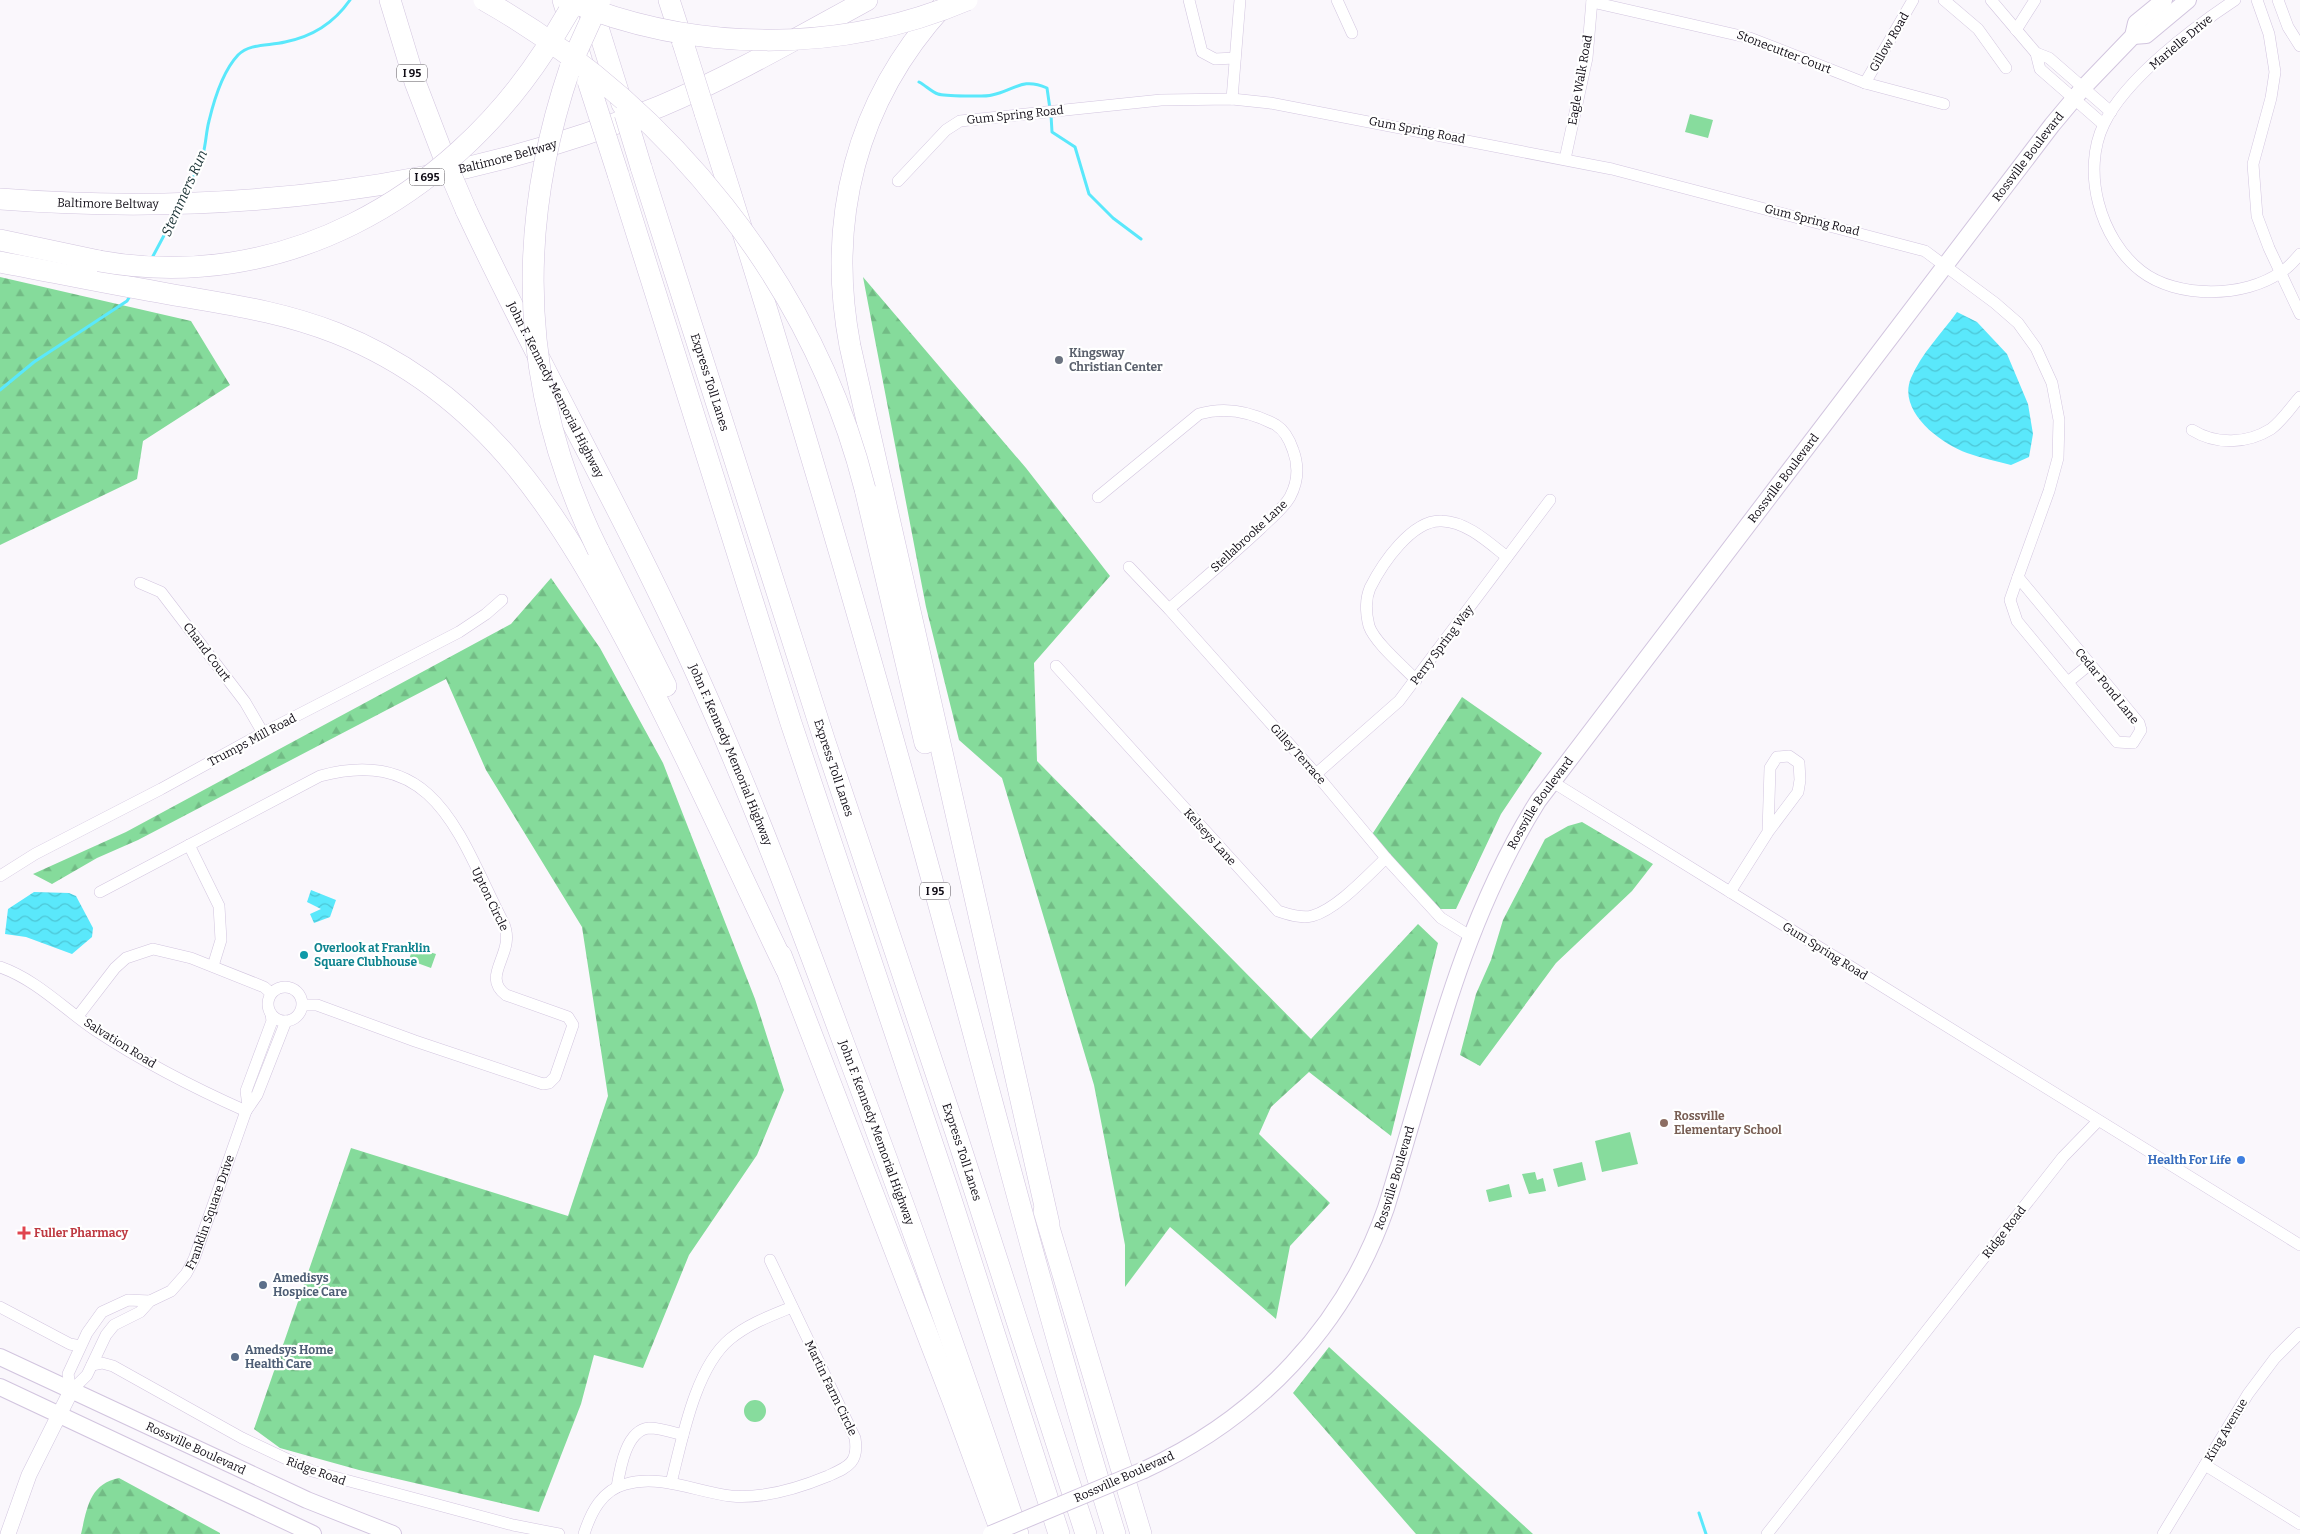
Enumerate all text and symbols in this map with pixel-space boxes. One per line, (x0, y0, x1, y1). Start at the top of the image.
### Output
street label: Gillow Road (1866, 10, 1912, 74)
street label: Marielle Drive (2147, 12, 2215, 72)
street label: Stonecutter Court (1735, 28, 1834, 77)
street label: Eagle Walk Road (1565, 34, 1595, 126)
road number: I 95 (397, 64, 427, 82)
street label: Gum Spring Road (966, 103, 1064, 127)
street label: Rossville Boulevard (1990, 110, 2067, 204)
street label: Gum Spring Road (1368, 114, 1466, 146)
street label: Baltimore Beltway (457, 137, 559, 176)
water label: Stemmers Run (158, 147, 211, 239)
road number: I 695 (410, 168, 444, 186)
street label: Baltimore Beltway (57, 195, 159, 211)
street label: Gum Spring Road (1763, 201, 1861, 239)
street label: John F. Kennedy Memorial Highway (504, 299, 607, 481)
street label: Express Toll Lanes (688, 332, 732, 433)
place label: Kingsway Christian Center (1069, 346, 1163, 374)
marker: Kingsway Christian Center (1053, 354, 1065, 366)
street label: Rossville Boulevard (1745, 431, 1822, 526)
street label: Stellabrooke Lane (1208, 497, 1290, 575)
street label: Perry Spring Way (1407, 602, 1477, 688)
street label: Chand Court (180, 620, 234, 685)
street label: Cedar Pond Lane (2072, 645, 2142, 727)
street label: John F. Kennedy Memorial Highway (686, 661, 775, 848)
street label: Trumps Mill Road (205, 711, 299, 769)
street label: Express Toll Lanes (811, 717, 857, 819)
street label: Gilley Terrace (1267, 721, 1329, 787)
street label: Rossville Boulevard (1505, 754, 1576, 852)
street label: Kelseys Lane (1181, 806, 1239, 868)
street label: Upton Circle (469, 865, 511, 933)
road number: I 95 (920, 882, 950, 899)
street label: Gum Spring Road (1780, 919, 1870, 983)
place label: Overlook at Franklin Square Clubhouse (314, 941, 431, 969)
marker: Overlook at Franklin Square Clubhouse (298, 949, 310, 961)
street label: Salvation Road (81, 1015, 159, 1071)
street label: John F. Kennedy Memorial Highway (836, 1037, 917, 1228)
street label: Express Toll Lanes (939, 1101, 985, 1203)
place label: Rossville Elementary School (1674, 1109, 1782, 1137)
marker: Rossville Elementary School (1658, 1117, 1670, 1129)
street label: Rossville Boulevard (1371, 1124, 1417, 1232)
street label: Franklin Square Drive (183, 1153, 237, 1272)
place label: Health For Life (2148, 1153, 2231, 1167)
marker: Health For Life (2235, 1154, 2247, 1166)
street label: Ridge Road (1979, 1203, 2029, 1261)
place label: Fuller Pharmacy (34, 1226, 128, 1240)
marker: Fuller Pharmacy (18, 1227, 30, 1239)
place label: Amedisys Hospice Care (273, 1271, 348, 1299)
marker: Amedisys Hospice Care (257, 1279, 269, 1291)
street label: Martin Farm Circle (802, 1338, 860, 1438)
place label: Amedsys Home Health Care (245, 1343, 334, 1371)
marker: Amedsys Home Health Care (229, 1351, 241, 1363)
street label: King Avenue (2202, 1396, 2250, 1464)
street label: Rossville Boulevard (144, 1419, 248, 1477)
street label: Rossville Boulevard (1072, 1449, 1176, 1505)
street label: Ridge Road (284, 1454, 348, 1488)

